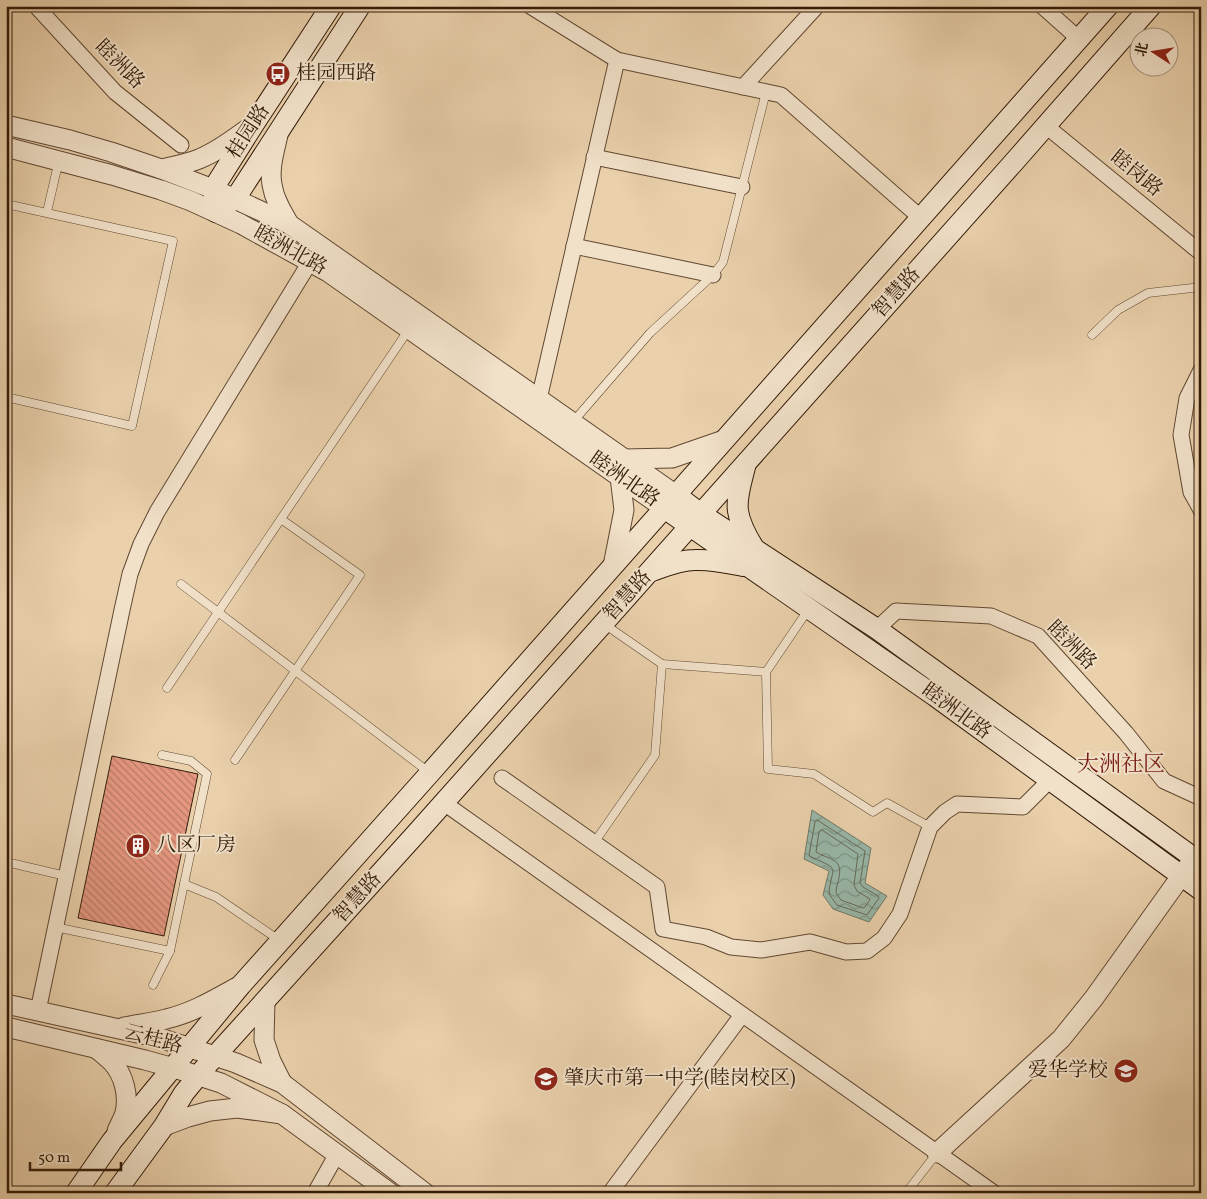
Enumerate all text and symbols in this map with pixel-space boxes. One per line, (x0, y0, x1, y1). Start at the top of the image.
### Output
north arrow (1130, 28, 1180, 78)
street label: 睦洲路 (88, 34, 150, 96)
text: 北 (1132, 41, 1153, 58)
place label: 桂园西路 (296, 60, 376, 88)
bus stop icon: 桂园西路 (265, 61, 291, 87)
street label: 桂园路 (221, 99, 277, 165)
street label: 睦岗路 (1104, 144, 1168, 204)
street label: 睦洲北路 (248, 219, 332, 283)
street label: 智慧路 (867, 261, 927, 325)
street label: 睦洲北路 (583, 446, 665, 514)
street label: 智慧路 (598, 564, 658, 628)
street label: 睦洲路 (1040, 615, 1102, 677)
street label: 睦洲北路 (915, 677, 997, 747)
district label: 大洲社区 (1077, 750, 1165, 781)
place label: 八区厂房 (156, 832, 236, 860)
building icon: 八区厂房 (125, 833, 151, 859)
street label: 智慧路 (328, 866, 388, 930)
street label: 云桂路 (120, 1019, 186, 1061)
place label: 爱华学校 (1028, 1057, 1108, 1085)
school or university icon: 爱华学校 (1113, 1058, 1139, 1084)
place label: 肇庆市第一中学(睦岗校区) (564, 1065, 796, 1093)
school or university icon: 肇庆市第一中学(睦岗校区) (533, 1066, 559, 1092)
scale bar (30, 1139, 121, 1171)
text: 50 m (38, 1148, 70, 1169)

